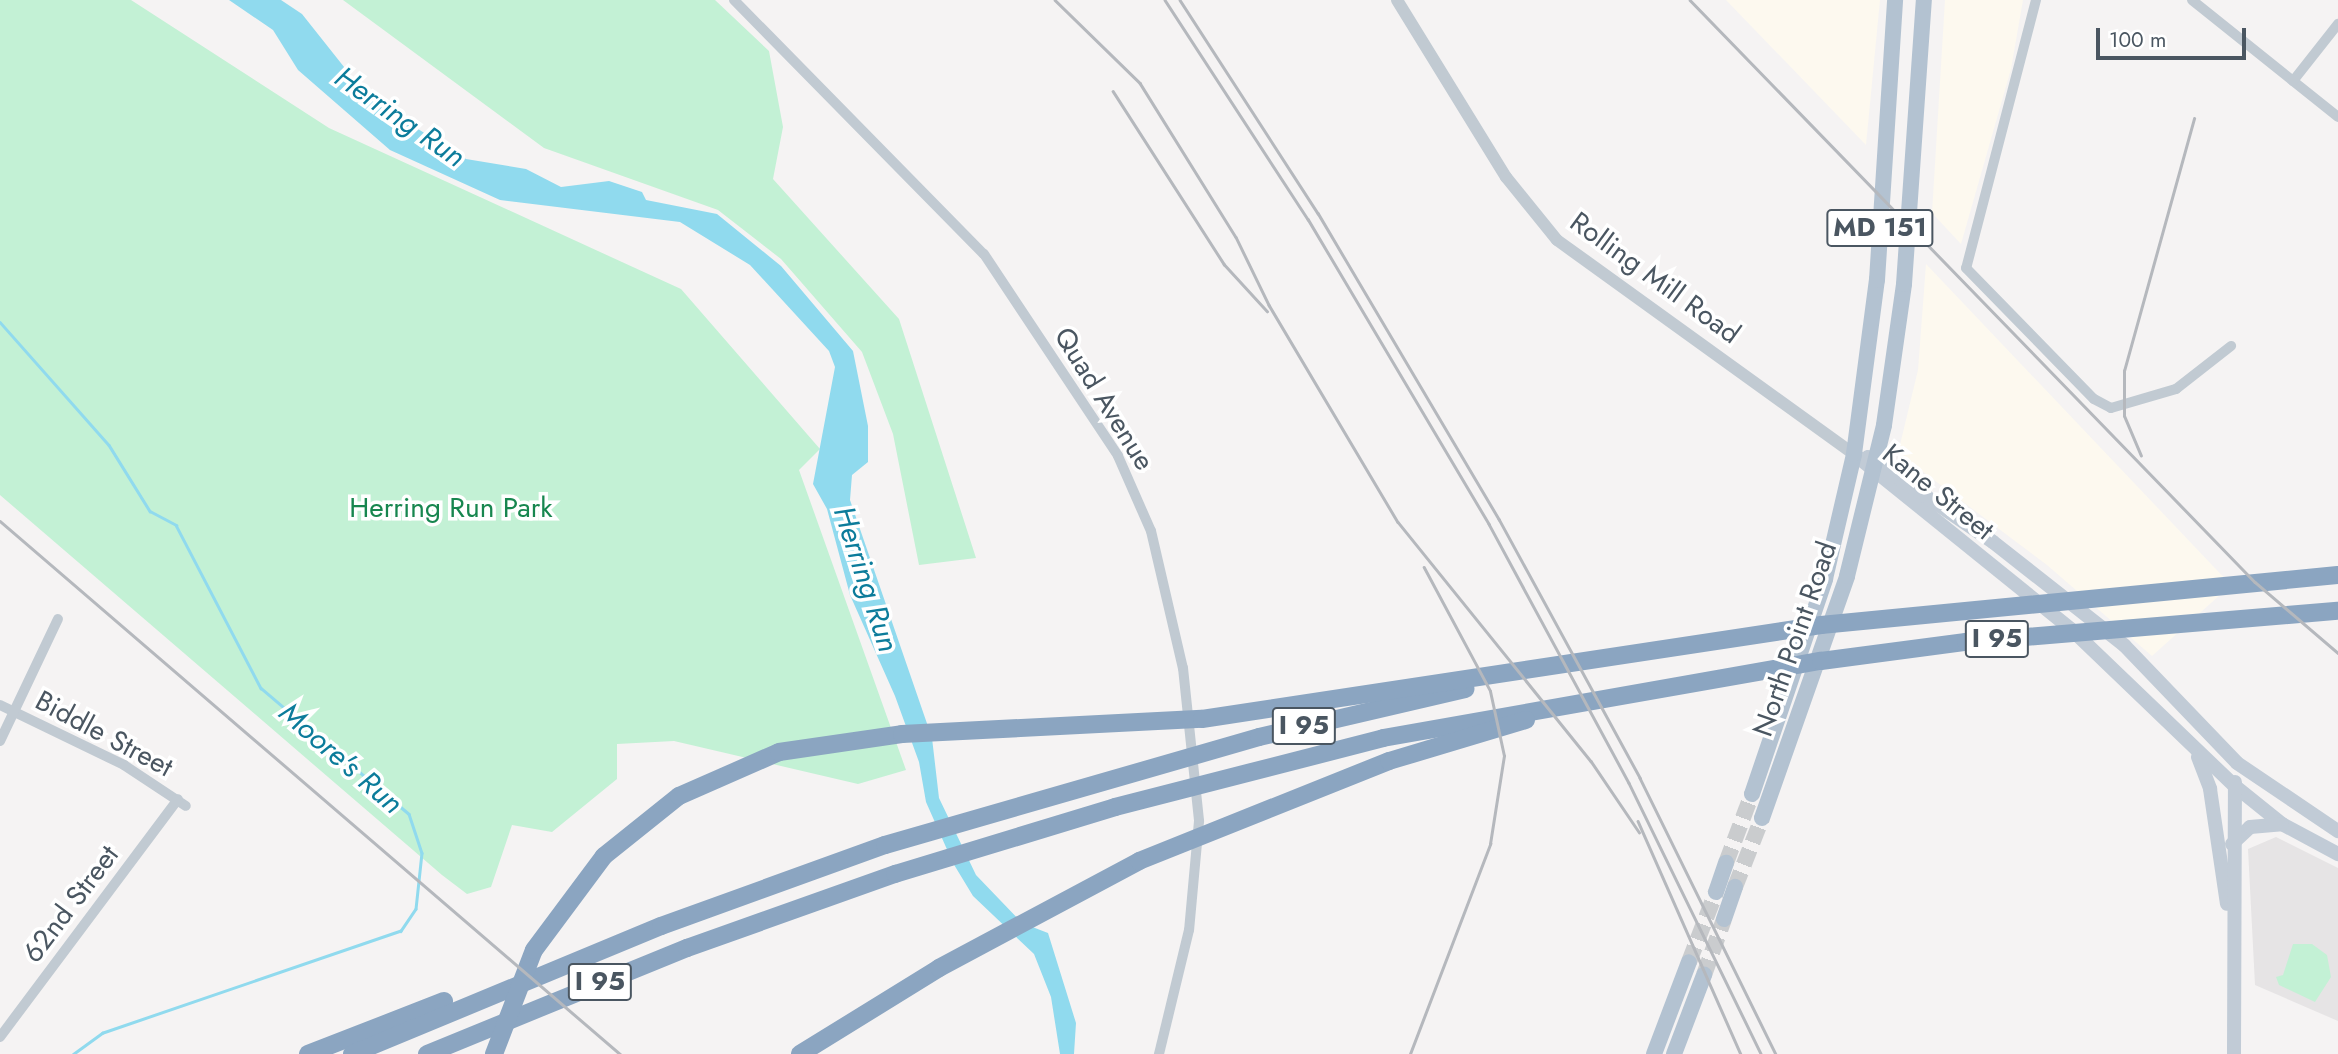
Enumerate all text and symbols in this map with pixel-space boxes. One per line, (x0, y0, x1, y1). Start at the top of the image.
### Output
scale bar (2100, 14, 2250, 58)
text: 100 m (2109, 25, 2166, 55)
water label: Herring Run (328, 59, 472, 175)
street label: Rolling Mill Road (1563, 205, 1747, 351)
road number: MD 151 (1826, 205, 1934, 250)
street label: Quad Avenue (1047, 321, 1161, 477)
street label: Kane Street (1876, 437, 2000, 547)
park label: Herring Run Park (349, 491, 553, 525)
water label: Herring Run (826, 502, 906, 656)
street label: North Point Road (1746, 537, 1844, 741)
road number: I 95 (1964, 617, 2030, 662)
street label: Biddle Street (29, 684, 179, 784)
water label: Moore's Run (272, 695, 410, 821)
road number: I 95 (1271, 704, 1337, 748)
street label: 62nd Street (16, 839, 126, 969)
road number: I 95 (567, 959, 633, 1004)

